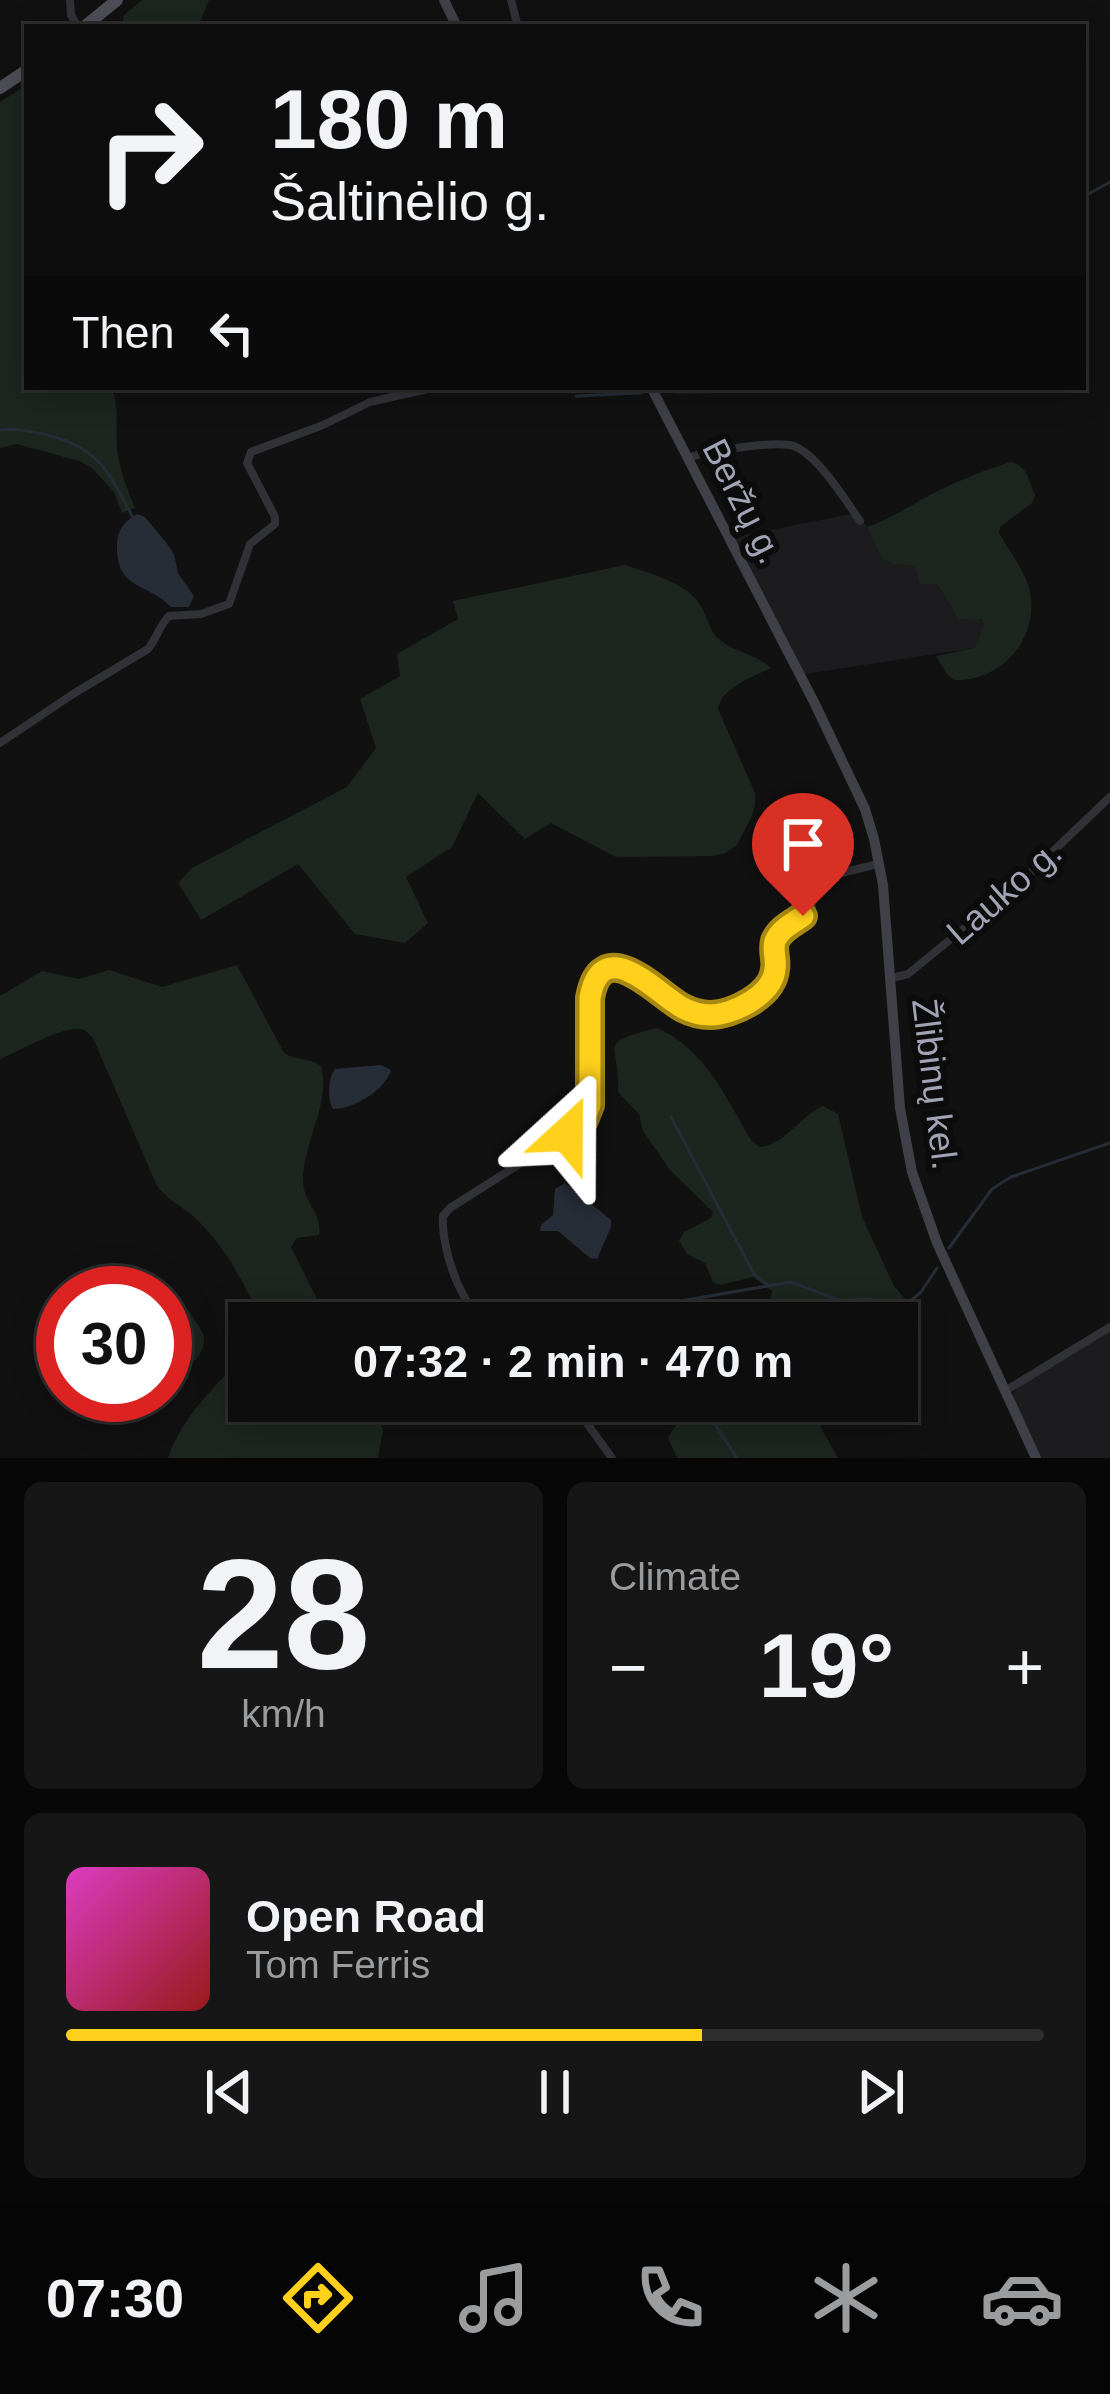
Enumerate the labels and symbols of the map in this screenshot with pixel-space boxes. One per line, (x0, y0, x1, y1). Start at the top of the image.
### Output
street label: Beržų g. (694, 432, 792, 570)
pin (752, 793, 854, 916)
street label: Lauko g. (938, 831, 1070, 953)
street label: Žlibinų kel. (904, 996, 966, 1172)
position arrow (504, 1071, 630, 1197)
speed limit sign: 30 (36, 1266, 192, 1422)

